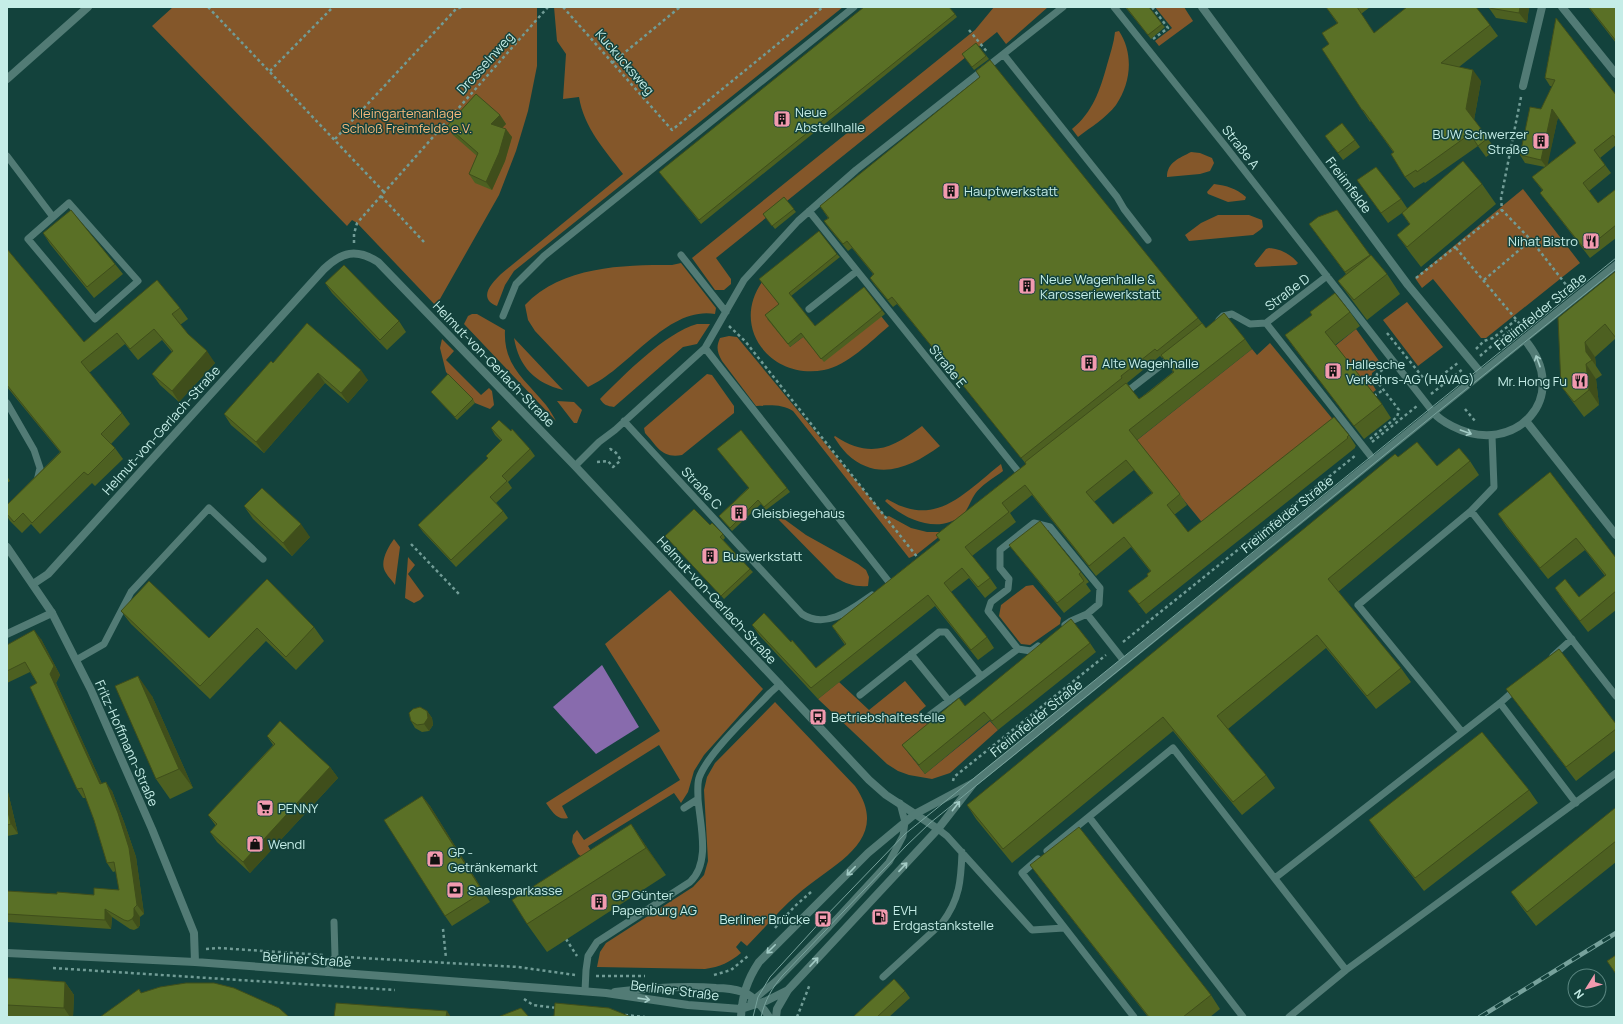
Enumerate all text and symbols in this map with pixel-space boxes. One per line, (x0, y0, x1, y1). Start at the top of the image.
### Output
street label: Kuckucksweg (591, 25, 659, 99)
street label: Drosselnweg (452, 28, 518, 98)
place label: Neue Abstellhalle (795, 103, 865, 136)
park label: Kleingartenanlage Schloß Freimfelde e.V. (342, 104, 472, 137)
building icon: Neue Abstellhalle (772, 109, 792, 129)
street label: Straße A (1218, 121, 1264, 173)
place label: BUW Schwerzer Straße (1433, 125, 1528, 158)
building icon: BUW Schwerzer Straße (1531, 131, 1551, 151)
street label: Freiimfelde (1322, 153, 1376, 217)
building icon: Hauptwerkstatt (941, 181, 961, 201)
place label: Hauptwerkstatt (964, 182, 1058, 200)
restaurant icon: Nihat Bistro (1581, 231, 1601, 251)
place label: Nihat Bistro (1508, 232, 1578, 250)
street label: Freiimfelder Straße (1490, 268, 1590, 354)
street label: Straße D (1261, 269, 1313, 315)
place label: Neue Wagenhalle & Karosseriewerkstatt (1040, 270, 1161, 303)
building icon: Neue Wagenhalle & Karosseriewerkstatt (1017, 276, 1037, 296)
street label: Helmut-von-Gerlach-Straße (429, 297, 559, 431)
street label: Straße E (925, 341, 971, 391)
building icon: Alte Wagenhalle (1079, 353, 1099, 373)
place label: Alte Wagenhalle (1102, 354, 1199, 372)
place label: Hallesche Verkehrs-AG (HAVAG) (1346, 355, 1475, 388)
one-way arrow (1534, 355, 1541, 368)
street label: Helmut-von-Gerlach-Straße (98, 361, 224, 499)
building icon: Hallesche Verkehrs-AG (HAVAG) (1323, 361, 1343, 381)
restaurant icon: Mr. Hong Fu (1570, 371, 1590, 391)
place label: Mr. Hong Fu (1498, 372, 1567, 390)
one-way arrow (1459, 429, 1472, 436)
street label: Straße C (678, 463, 726, 513)
street label: Freiimfelder Straße (1237, 471, 1337, 557)
building icon: Gleisbiegehaus (729, 503, 749, 523)
place label: Gleisbiegehaus (752, 504, 845, 522)
street label: Helmut-von-Gerlach-Straße (653, 532, 781, 668)
building icon: Buswerkstatt (700, 546, 720, 566)
place label: Buswerkstatt (723, 547, 803, 565)
street label: Freiimfelder Straße (986, 675, 1086, 761)
street label: Fritz-Hoffmann-Straße (91, 677, 163, 809)
bus stop icon: Betriebshaltestelle (808, 707, 828, 727)
place label: Betriebshaltestelle (831, 708, 946, 726)
supermarket icon: PENNY (255, 798, 275, 818)
place label: PENNY (278, 799, 319, 817)
one-way arrow (952, 800, 961, 811)
shop icon: Wendl (245, 834, 265, 854)
place label: Wendl (268, 835, 305, 853)
place label: GP - Getränkemarkt (448, 843, 538, 876)
shop icon: GP - Getränkemarkt (425, 849, 445, 869)
one-way arrow (899, 862, 908, 872)
one-way arrow (846, 866, 856, 876)
bank icon: Saalesparkasse (445, 880, 465, 900)
place label: Saalesparkasse (468, 881, 563, 899)
place label: GP Günter Papenburg AG (612, 886, 697, 919)
building icon: GP Günter Papenburg AG (589, 892, 609, 912)
place label: EVH Erdgastankstelle (893, 901, 994, 934)
fuel station icon: EVH Erdgastankstelle (870, 907, 890, 927)
bus stop icon: Berliner Brücke (813, 909, 833, 929)
place label: Berliner Brücke (720, 910, 810, 928)
one-way arrow (766, 944, 776, 954)
street label: Berliner Straße (262, 947, 352, 971)
one-way arrow (809, 957, 819, 967)
north arrow (1567, 968, 1607, 1008)
street label: Berliner Straße (630, 976, 721, 1004)
text: N (1570, 987, 1587, 1002)
one-way arrow (637, 995, 650, 1003)

